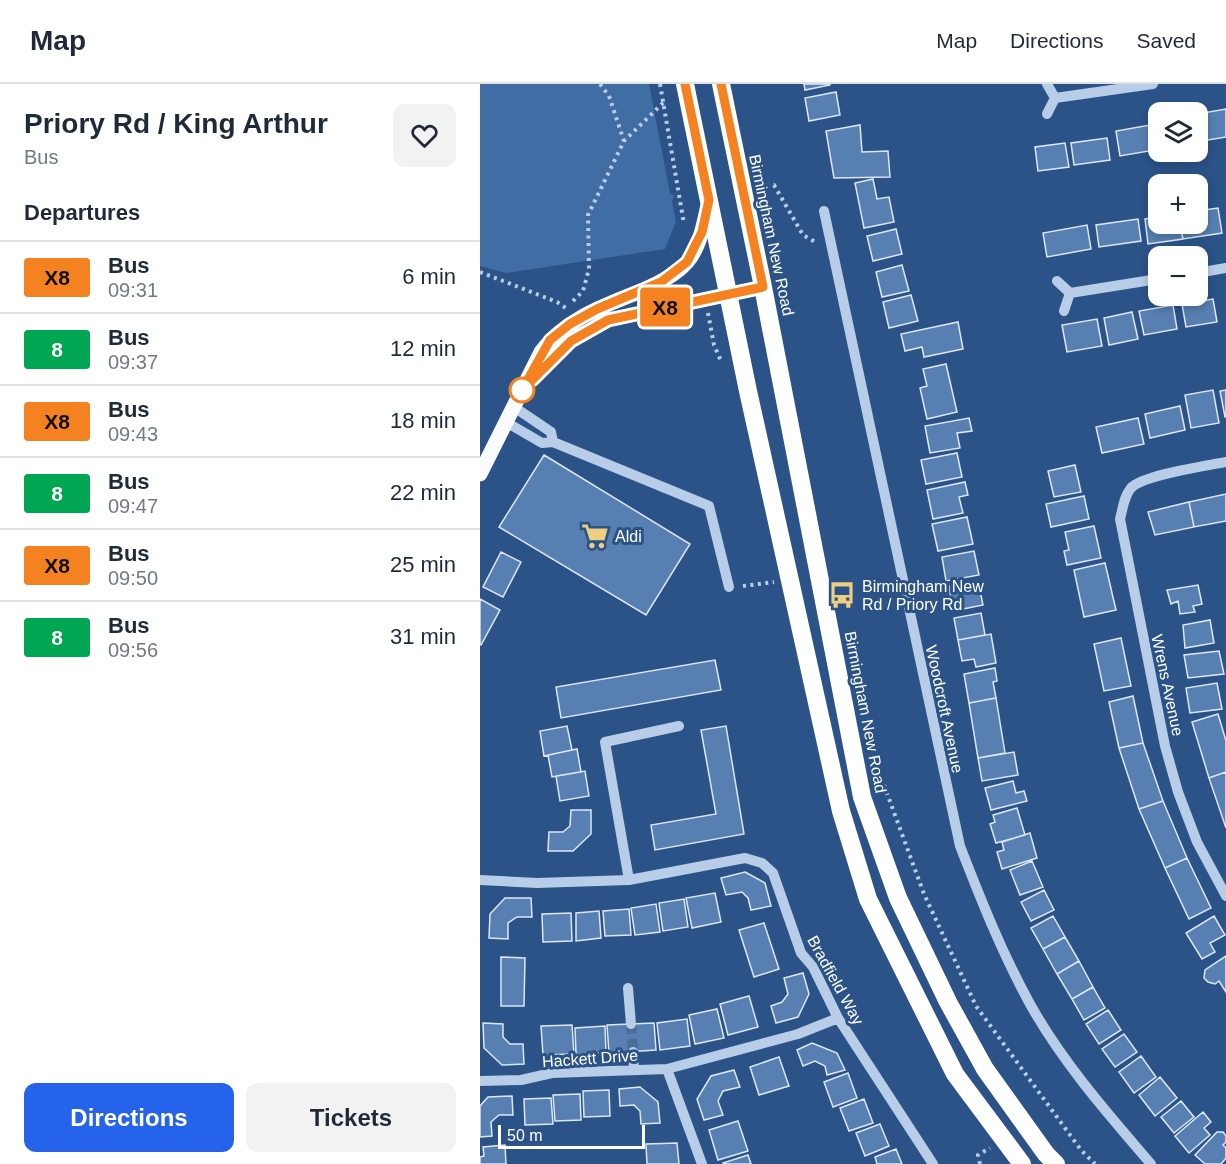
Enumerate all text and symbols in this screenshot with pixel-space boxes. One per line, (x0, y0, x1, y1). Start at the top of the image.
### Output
text: Map (30, 25, 86, 56)
text: Map (936, 29, 977, 52)
text: Directions (1010, 29, 1103, 52)
text: Saved (1136, 29, 1196, 52)
map controls (1148, 102, 1208, 306)
button: layers (1148, 102, 1208, 162)
button: heart (393, 104, 456, 167)
text: Priory Rd / King Arthur (24, 108, 328, 139)
text: Bus (24, 146, 58, 168)
street label: Birmingham New Road (746, 153, 797, 317)
button: + (1148, 174, 1208, 234)
text: Departures (24, 200, 140, 225)
button: − (1148, 246, 1208, 306)
text: Bus (108, 253, 150, 278)
text: 6 min (402, 264, 456, 289)
text: X8 (44, 266, 70, 289)
text: 09:31 (108, 279, 158, 301)
line badge: X8 (638, 288, 692, 326)
text: X8 (652, 296, 678, 319)
text: Bus (108, 325, 150, 350)
text: 12 min (390, 336, 456, 361)
text: 8 (51, 338, 63, 361)
text: 09:37 (108, 351, 158, 373)
unlabelled marker (509, 377, 535, 403)
text: Bus (108, 397, 150, 422)
text: 18 min (390, 408, 456, 433)
text: X8 (44, 410, 70, 433)
text: 09:43 (108, 423, 158, 445)
text: Bus (108, 469, 150, 494)
text: 22 min (390, 480, 456, 505)
text: 8 (51, 482, 63, 505)
text: 09:47 (108, 495, 158, 517)
supermarket icon: Aldi (580, 521, 610, 551)
place label: Aldi (615, 528, 642, 545)
text: Bus (108, 541, 150, 566)
text: 25 min (390, 552, 456, 577)
text: X8 (44, 554, 70, 577)
text: 09:50 (108, 567, 158, 589)
place label: Birmingham New Rd / Priory Rd (862, 578, 984, 613)
bus stop icon: Birmingham New Rd / Priory Rd (827, 580, 857, 610)
text: Bus (108, 613, 150, 638)
text: 31 min (390, 624, 456, 649)
text: 8 (51, 626, 63, 649)
street label: Birmingham New Road (841, 630, 890, 794)
street label: Wrens Avenue (1148, 633, 1187, 738)
text: 09:56 (108, 639, 158, 661)
street label: Woodcroft Avenue (923, 644, 966, 775)
street label: Bradfield Way (804, 933, 867, 1028)
street label: Hackett Drive (542, 1047, 639, 1070)
button: Directions (24, 1083, 234, 1152)
button: Tickets (246, 1083, 456, 1152)
scale bar (498, 1122, 645, 1150)
text: 50 m (507, 1127, 543, 1144)

